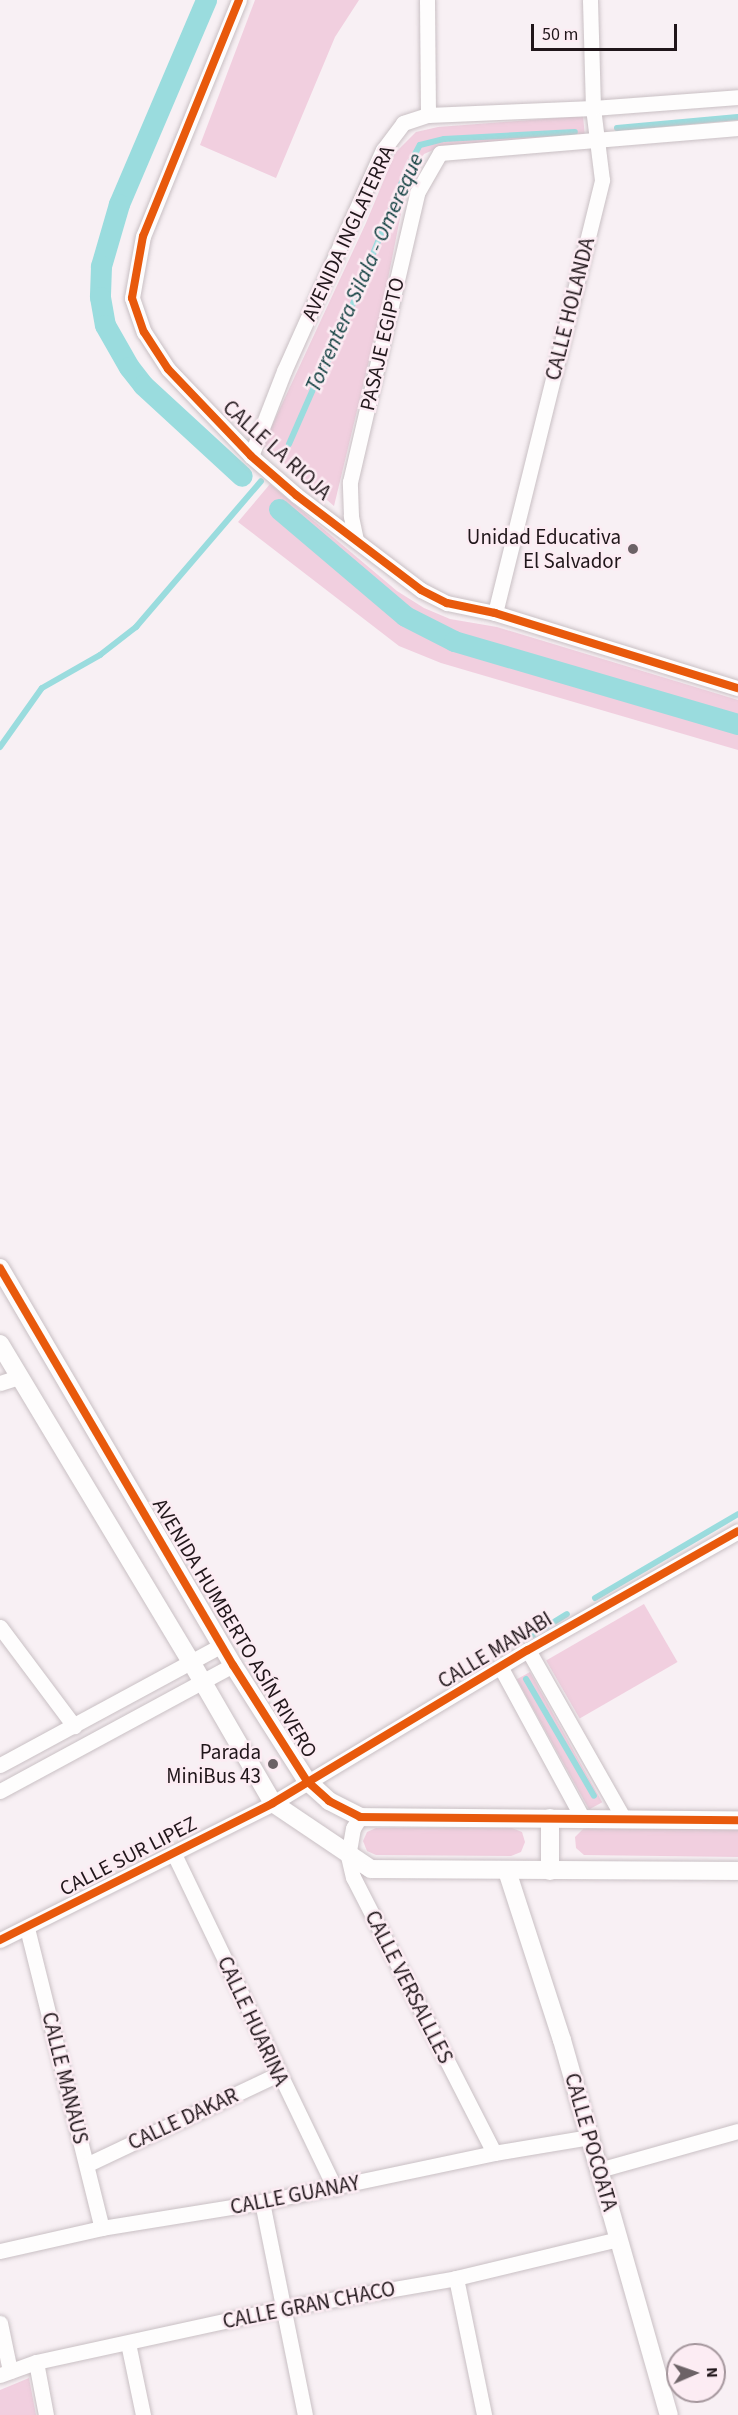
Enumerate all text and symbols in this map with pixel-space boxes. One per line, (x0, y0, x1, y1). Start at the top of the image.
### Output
scale bar (534, 12, 680, 50)
text: 50 m (542, 22, 578, 47)
street label: AVENIDA INGLATERRA (296, 141, 400, 325)
water label: Torrentera Silala - Omereque (300, 149, 430, 397)
street label: CALLE HOLANDA (540, 235, 600, 383)
street label: PASAJE EGIPTO (354, 275, 410, 413)
street label: CALLE LA RIOJA (218, 395, 336, 505)
place label: Unidad Educativa El Salvador (467, 524, 621, 574)
marker: Unidad Educativa El Salvador (626, 542, 640, 556)
street label: AVENIDA HUMBERTO ASÍN RIVERO (147, 1494, 323, 1762)
street label: CALLE MANABI (433, 1606, 557, 1694)
place label: Parada MiniBus 43 (166, 1739, 261, 1789)
marker: Parada MiniBus 43 (266, 1757, 280, 1771)
street label: CALLE SUR LIPEZ (55, 1811, 201, 1901)
street label: CALLE VERSALLLES (360, 1906, 458, 2068)
street label: CALLE HUARINA (212, 1952, 294, 2090)
street label: CALLE MANAUS (36, 2009, 94, 2147)
street label: CALLE POCOATA (559, 2070, 623, 2214)
street label: CALLE DAKAR (124, 2083, 242, 2155)
street label: CALLE GUANAY (228, 2170, 362, 2220)
street label: CALLE GRAN CHACO (221, 2276, 397, 2334)
north arrow (666, 2343, 726, 2403)
text: N (701, 2367, 723, 2378)

